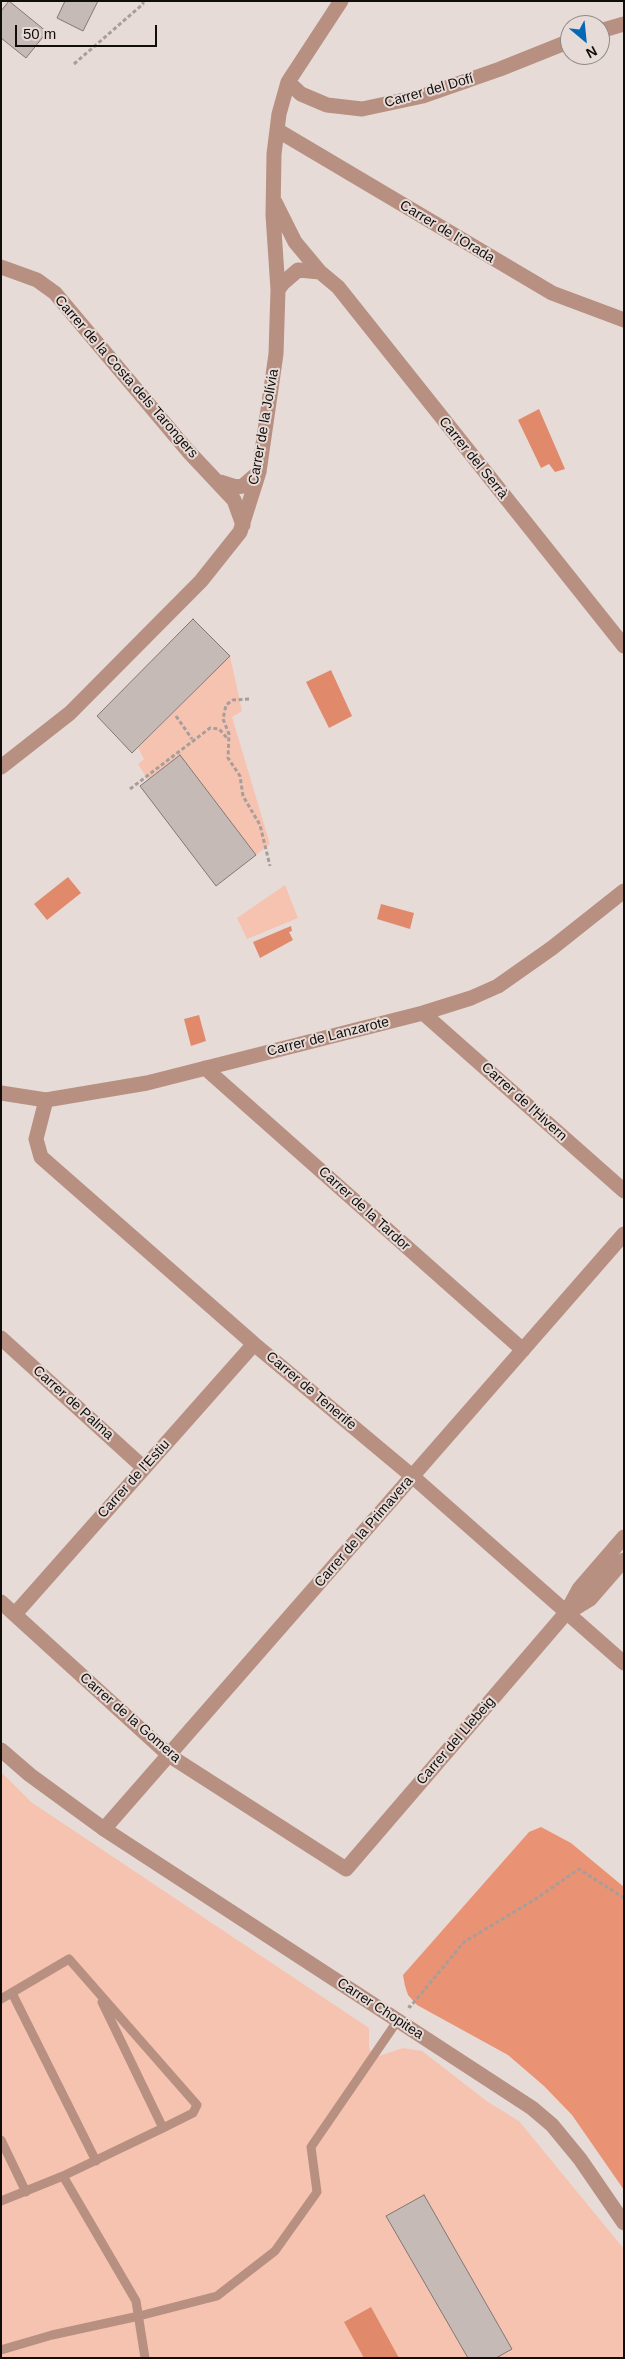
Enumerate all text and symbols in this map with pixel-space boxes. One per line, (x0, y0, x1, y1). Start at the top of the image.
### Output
scale bar (18, 15, 160, 47)
north arrow (560, 15, 610, 65)
text: 50 m (23, 25, 56, 42)
text: N (583, 43, 600, 62)
street label: Carrer del Dofí (383, 70, 475, 112)
street label: Carrer de l'Orada (397, 197, 497, 267)
street label: Carrer de la Costa dels Tarongers (51, 292, 201, 462)
street label: Carrer de la Jolívia (246, 368, 282, 486)
street label: Carrer del Serrà (435, 414, 511, 502)
street label: Carrer de Lanzarote (265, 1014, 391, 1060)
street label: Carrer de l'Hivern (478, 1059, 570, 1145)
street label: Carrer de la Tardor (315, 1163, 413, 1255)
street label: Carrer de Tenerife (262, 1348, 360, 1434)
street label: Carrer de Palma (29, 1362, 117, 1444)
street label: Carrer de l'Estiu (94, 1436, 174, 1522)
street label: Carrer de la Primavera (311, 1473, 417, 1591)
street label: Carrer de la Gomera (76, 1670, 184, 1766)
street label: Carrer del Llebeig (413, 1693, 499, 1789)
street label: Carrer Chopitea (334, 1975, 426, 2043)

